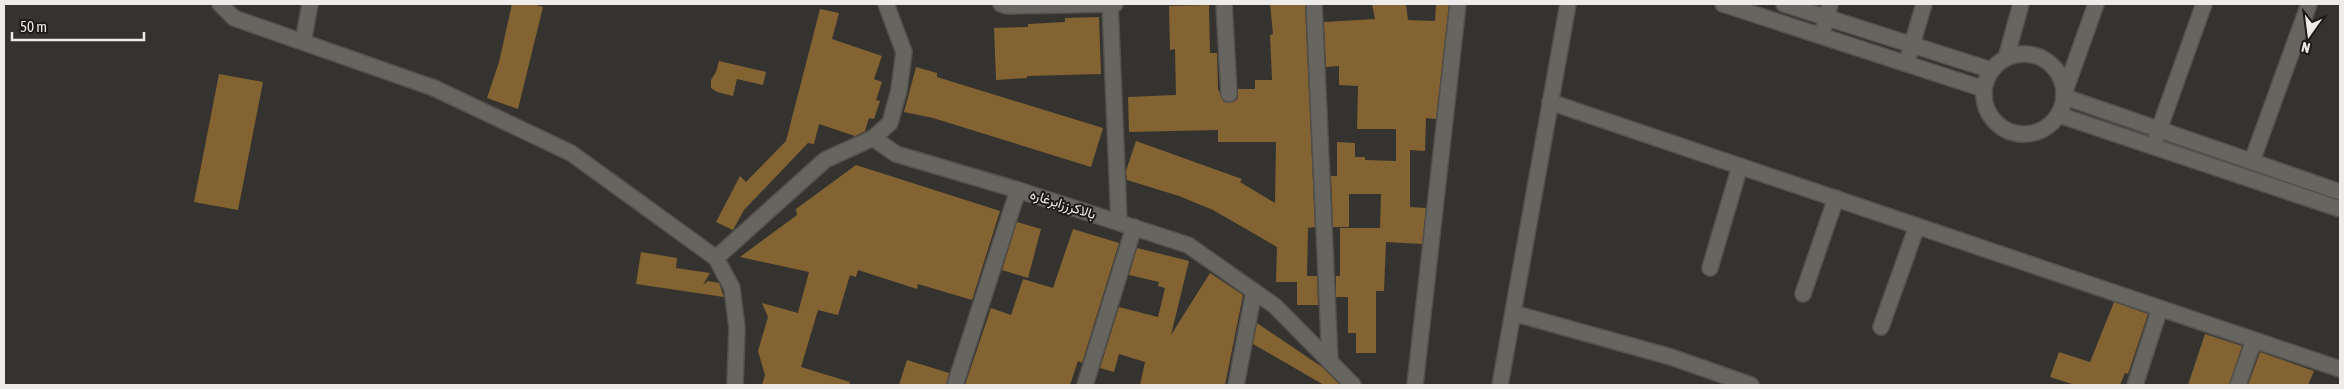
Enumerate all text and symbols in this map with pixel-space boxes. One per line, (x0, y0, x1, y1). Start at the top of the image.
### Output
scale bar (12, 10, 145, 42)
north arrow (2284, 10, 2334, 60)
text: 50 m (20, 18, 47, 35)
text: N (2300, 39, 2312, 56)
street label: بالاکرززابرغاره (1028, 186, 1098, 223)

